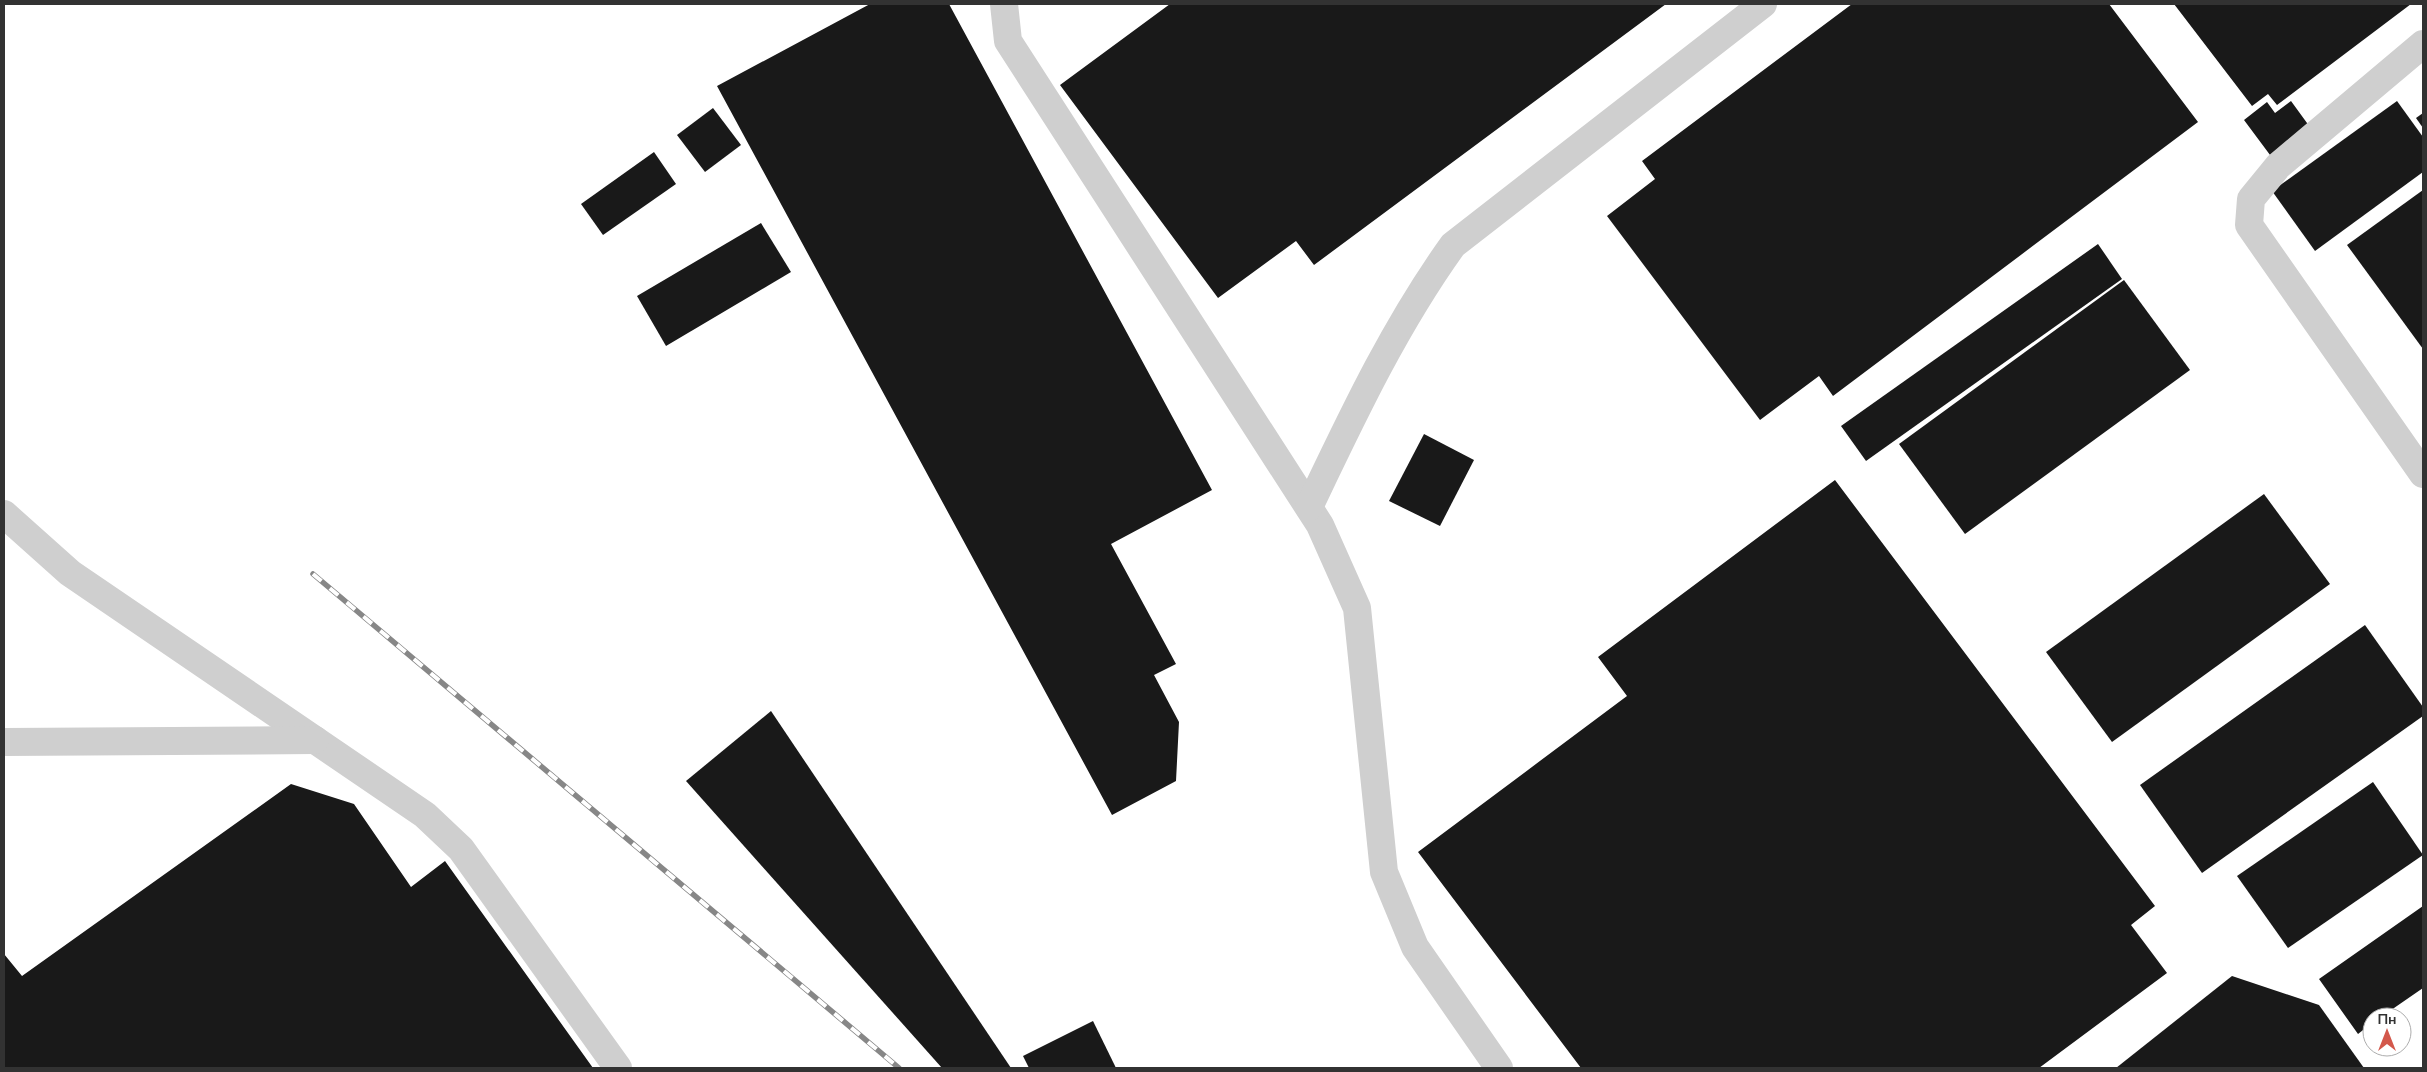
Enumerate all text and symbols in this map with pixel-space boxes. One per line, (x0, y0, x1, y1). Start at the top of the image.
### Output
north arrow (2362, 1007, 2412, 1057)
text: Пн (2377, 1010, 2397, 1029)

